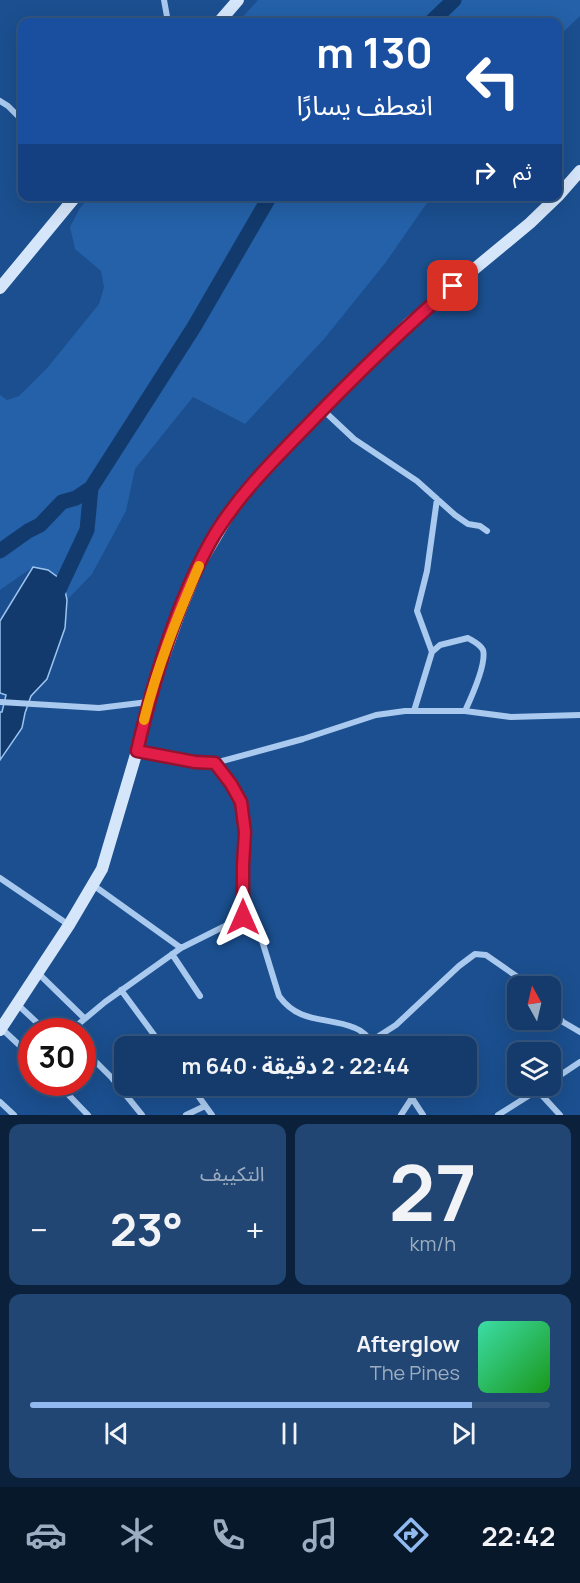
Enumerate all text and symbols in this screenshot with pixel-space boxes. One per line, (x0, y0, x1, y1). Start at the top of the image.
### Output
text: 130 m (316, 23, 433, 81)
icon: left (454, 42, 532, 120)
text: انعطف يسارًا (296, 86, 433, 123)
icon: right (468, 156, 501, 189)
text: ثم (513, 157, 532, 187)
pin (427, 260, 478, 311)
icon: arrive (436, 269, 469, 302)
position arrow (211, 885, 275, 949)
north arrow (507, 976, 561, 1030)
map controls (507, 976, 561, 1096)
speed limit sign: 30 (18, 1018, 96, 1096)
button: layers (507, 1042, 561, 1096)
text: 22:44 · 2 دقيقة · 640 m (181, 1051, 410, 1081)
text: 27 (389, 1138, 477, 1244)
text: التكييف (200, 1160, 265, 1187)
text: 23° (110, 1198, 183, 1260)
text: − (30, 1207, 48, 1252)
text: + (245, 1207, 264, 1252)
text: km/h (410, 1230, 456, 1257)
text: Afterglow (356, 1329, 460, 1359)
text: The Pines (370, 1359, 460, 1386)
icon: previous (100, 1417, 133, 1450)
icon: pause (273, 1417, 306, 1450)
icon: next (447, 1417, 480, 1450)
icon: car (25, 1514, 67, 1556)
icon: climate (116, 1514, 158, 1556)
icon: phone (207, 1514, 249, 1556)
icon: music (299, 1514, 341, 1556)
icon: directions (390, 1514, 432, 1556)
text: 22:42 (481, 1517, 555, 1554)

